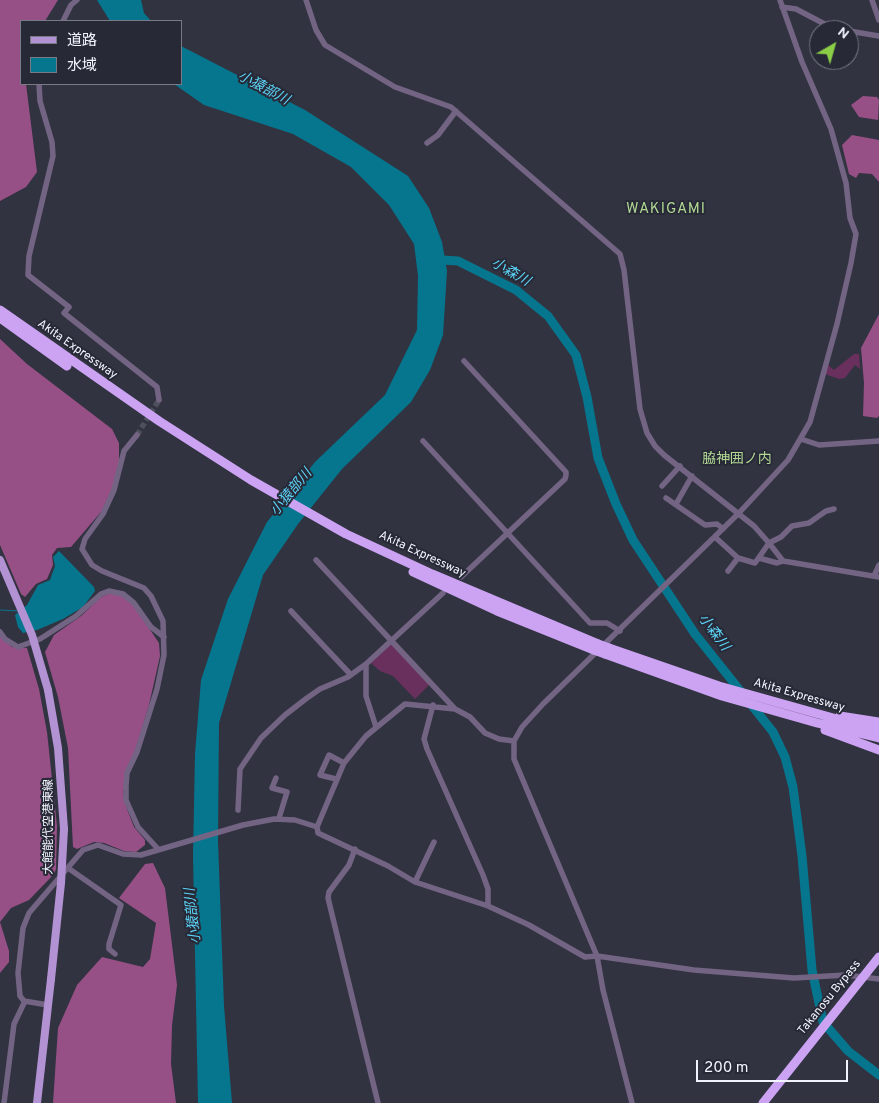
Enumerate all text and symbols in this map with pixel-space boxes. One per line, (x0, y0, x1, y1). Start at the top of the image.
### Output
legend (20, 20, 182, 85)
north arrow (809, 20, 859, 70)
text: N (834, 24, 852, 43)
text: 道路 (67, 32, 97, 51)
text: 水域 (67, 57, 97, 76)
water label: 小猿部川 (234, 68, 292, 110)
district label: WAKIGAMI (625, 201, 707, 219)
water label: 小森川 (488, 255, 532, 291)
street label: Akita Expressway (34, 317, 120, 383)
district label: 脇神囲ノ内 (702, 452, 772, 468)
water label: 小猿部川 (268, 466, 316, 520)
street label: Akita Expressway (376, 529, 468, 581)
water label: 小森川 (694, 611, 732, 655)
street label: Akita Expressway (752, 676, 846, 716)
street label: 大館能代空港東線 (43, 779, 57, 875)
water label: 小猿部川 (183, 887, 205, 945)
street label: Takanosu Bypass (795, 958, 865, 1038)
scale bar (699, 1050, 852, 1082)
text: 200 m (704, 1059, 749, 1078)

